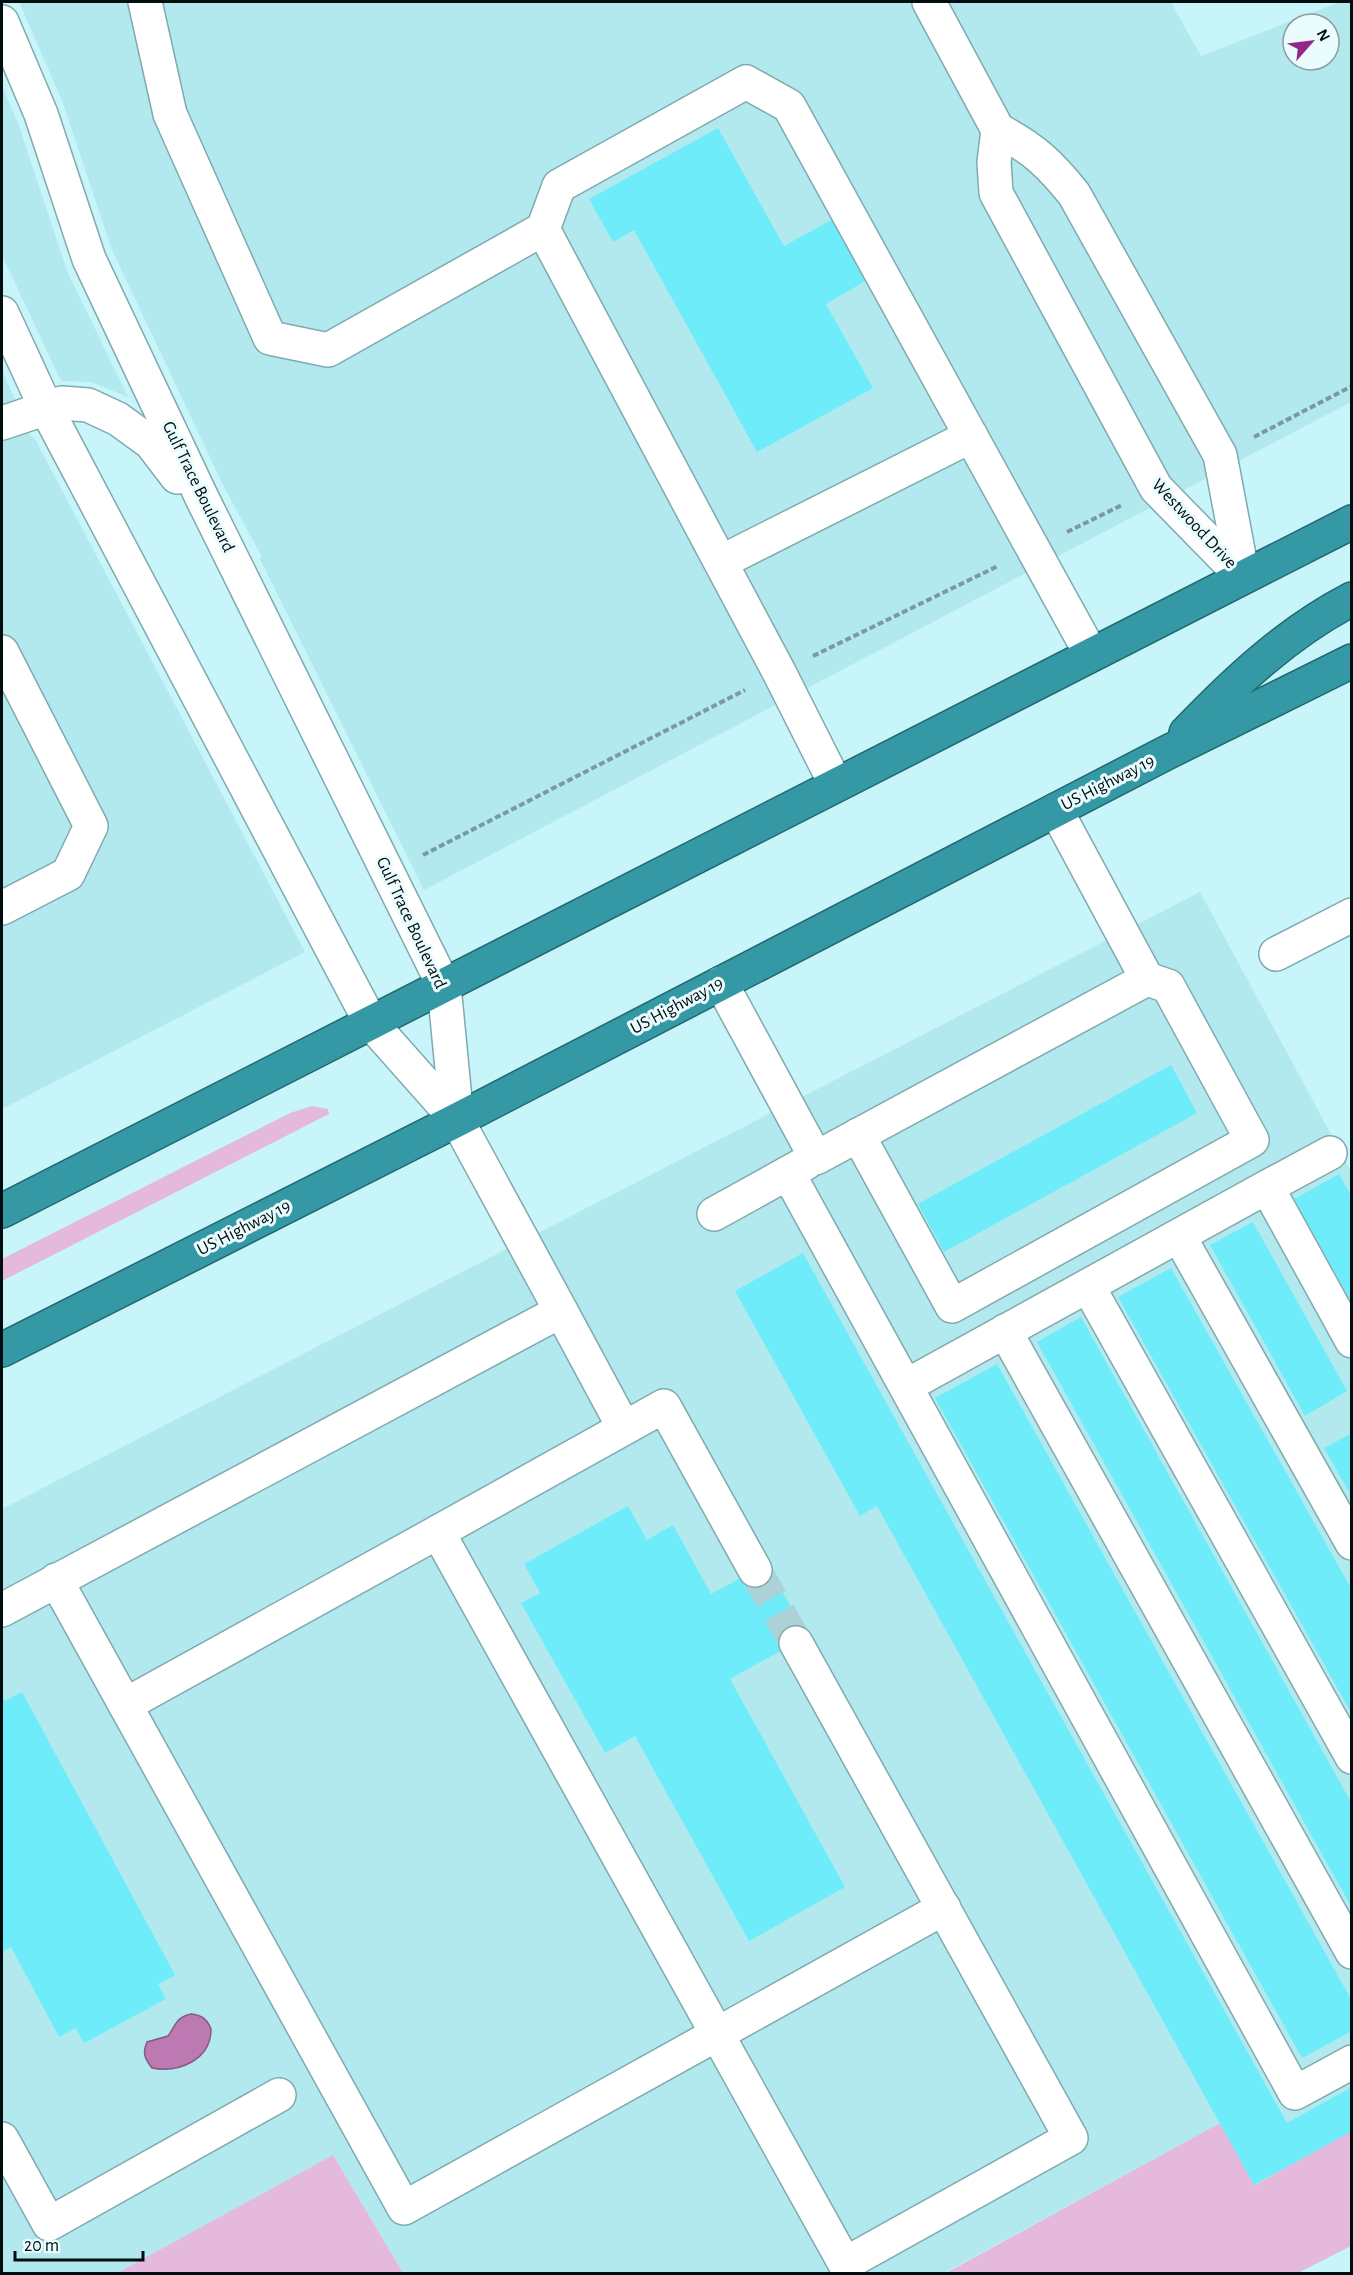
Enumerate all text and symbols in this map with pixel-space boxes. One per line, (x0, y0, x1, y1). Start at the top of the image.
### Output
north arrow (1281, 12, 1341, 72)
text: N (1314, 27, 1333, 44)
street label: Gulf Trace Boulevard (159, 419, 237, 555)
street label: Westwood Drive (1148, 476, 1240, 572)
street label: US Highway 19 (1058, 752, 1158, 814)
street label: Gulf Trace Boulevard (373, 854, 449, 992)
street label: US Highway 19 (628, 974, 726, 1038)
street label: US Highway 19 (194, 1197, 294, 1259)
scale bar (15, 2224, 142, 2262)
text: 20 m (24, 2237, 59, 2255)

